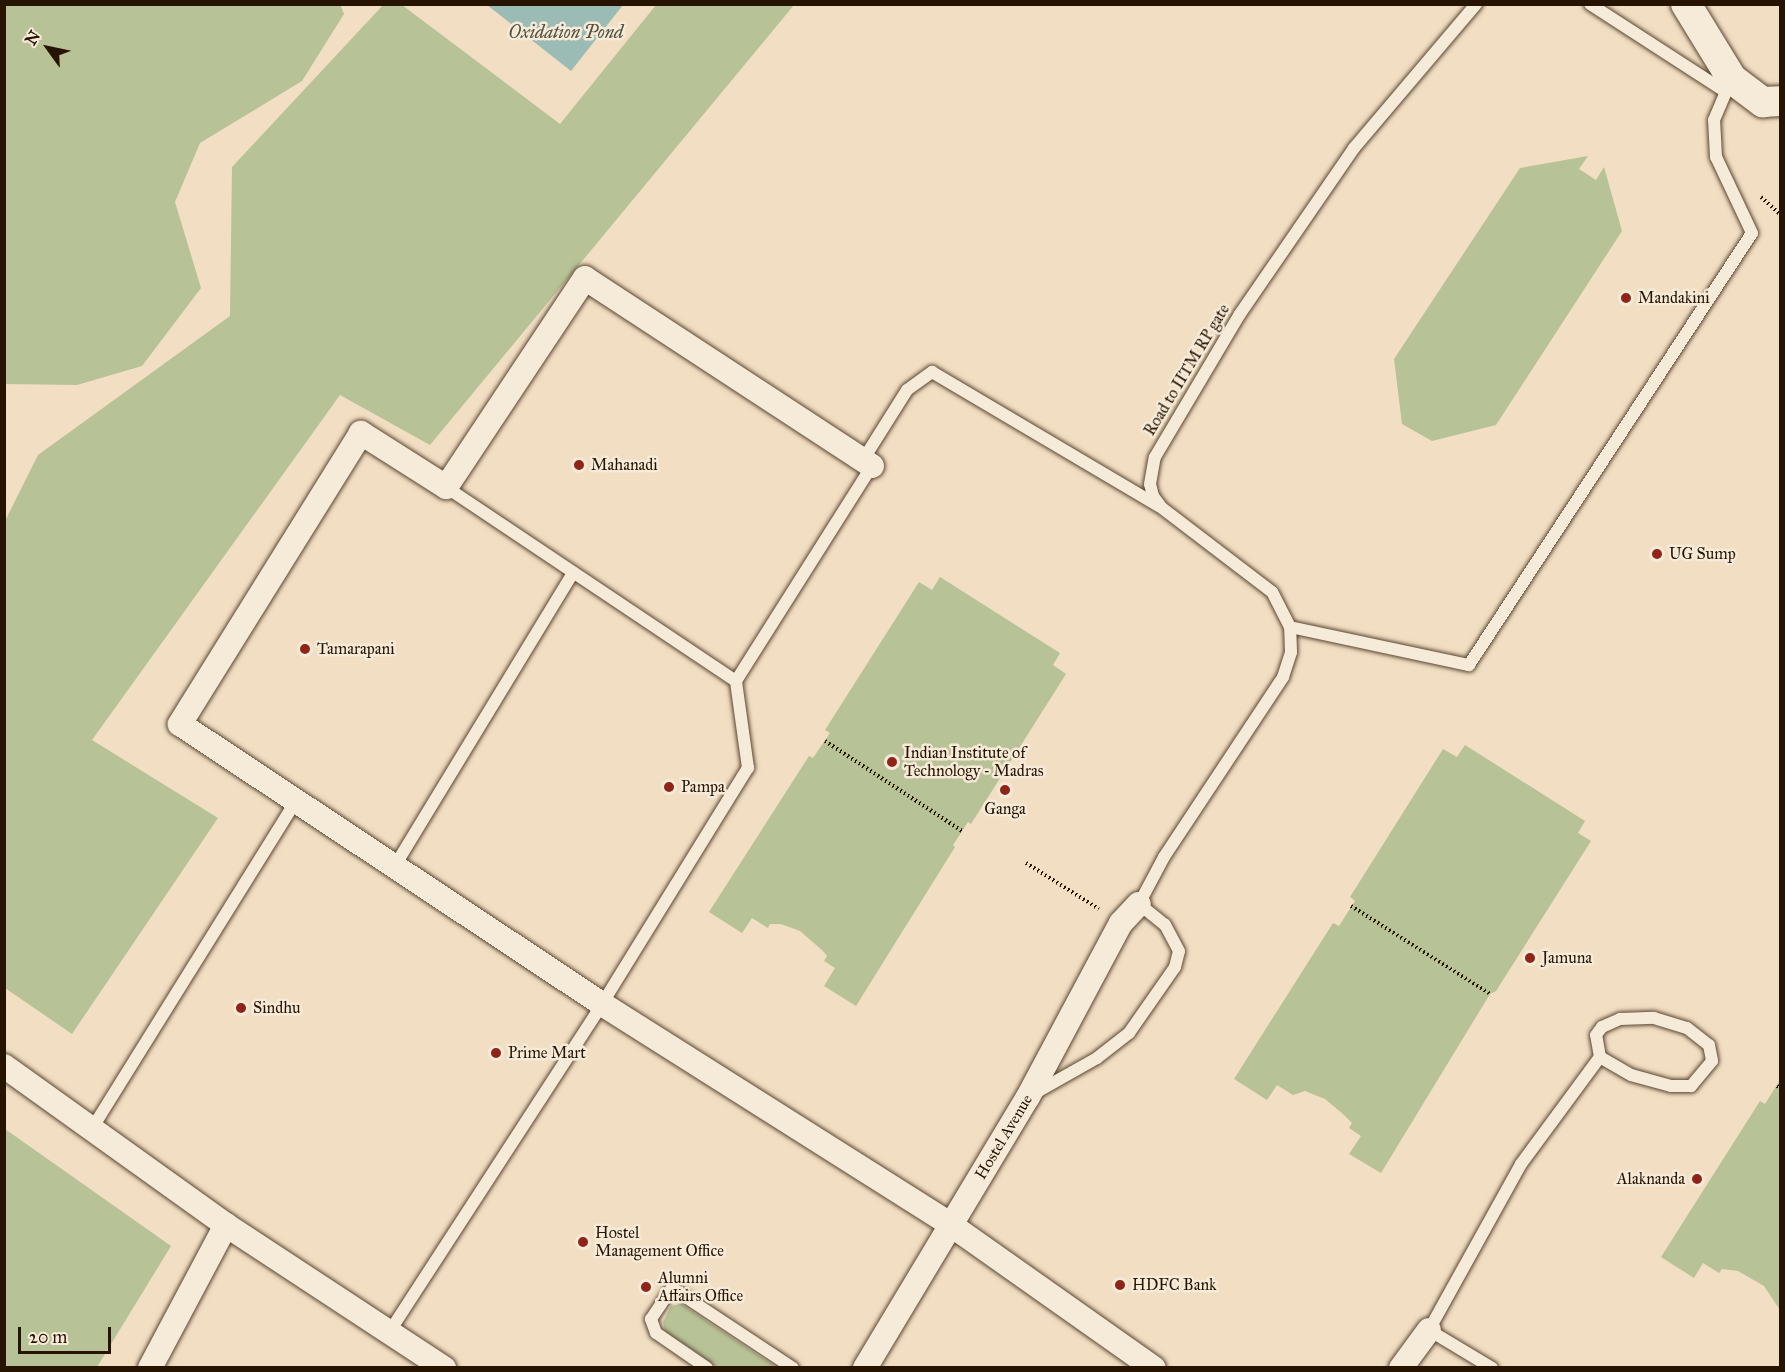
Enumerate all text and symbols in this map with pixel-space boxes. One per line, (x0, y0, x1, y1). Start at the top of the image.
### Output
north arrow (18, 18, 78, 78)
water label: Oxidation Pond (509, 21, 623, 43)
text: N (21, 27, 44, 49)
place label: Mandakini (1638, 288, 1710, 308)
marker: Mandakini (1619, 291, 1633, 305)
street label: Road to IITM RP gate (1140, 301, 1234, 439)
place label: Mahanadi (591, 455, 658, 475)
marker: Mahanadi (572, 458, 586, 472)
place label: UG Sump (1669, 544, 1736, 564)
marker: UG Sump (1650, 547, 1664, 561)
place label: Tamarapani (317, 639, 395, 659)
marker: Tamarapani (298, 642, 312, 656)
place label: Indian Institute of Technology - Madras (904, 743, 1043, 781)
marker: Indian Institute of Technology - Madras (885, 755, 899, 769)
place label: Pampa (681, 777, 725, 797)
marker: Pampa (662, 780, 676, 794)
marker: Ganga (998, 783, 1012, 797)
place label: Ganga (984, 799, 1026, 819)
place label: Jamuna (1542, 948, 1592, 968)
marker: Jamuna (1523, 951, 1537, 965)
place label: Sindhu (253, 998, 301, 1018)
marker: Sindhu (234, 1001, 248, 1015)
place label: Prime Mart (508, 1043, 586, 1063)
marker: Prime Mart (489, 1046, 503, 1060)
street label: Hostel Avenue (971, 1091, 1037, 1183)
place label: Alaknanda (1617, 1169, 1685, 1189)
marker: Alaknanda (1690, 1172, 1704, 1186)
place label: Hostel Management Office (595, 1223, 724, 1261)
marker: Hostel Management Office (576, 1235, 590, 1249)
place label: Alumni Affairs Office (658, 1268, 743, 1306)
place label: HDFC Bank (1132, 1275, 1217, 1295)
marker: HDFC Bank (1113, 1278, 1127, 1292)
marker: Alumni Affairs Office (639, 1280, 653, 1294)
scale bar (21, 1315, 114, 1353)
text: 20 m (29, 1326, 67, 1348)

